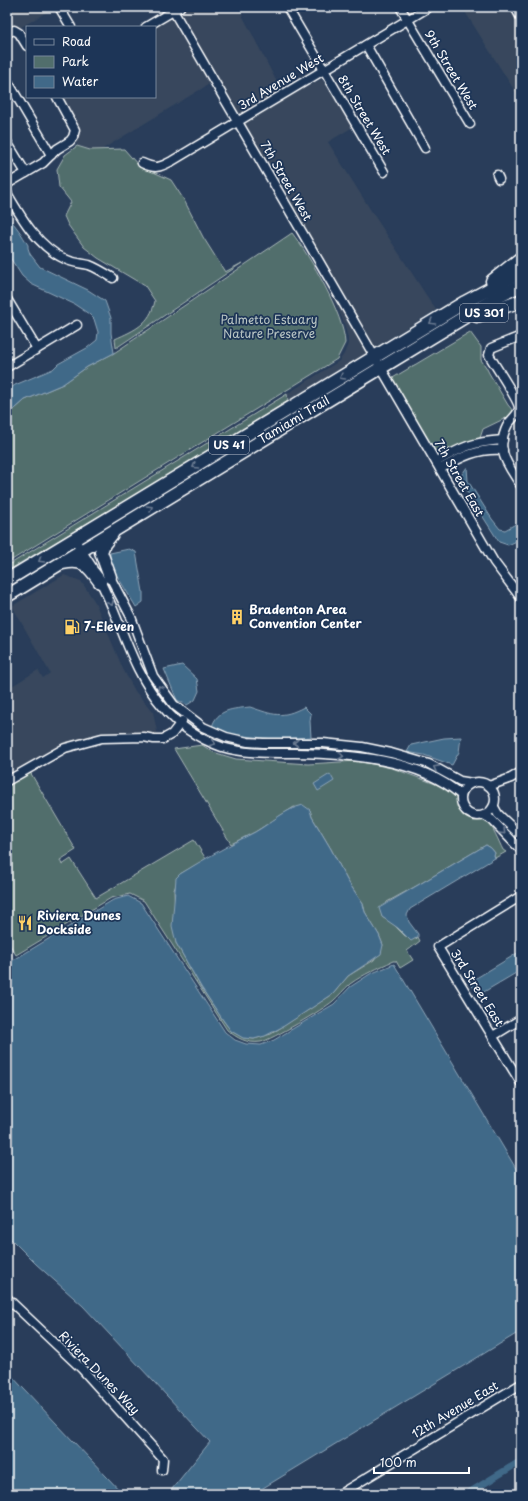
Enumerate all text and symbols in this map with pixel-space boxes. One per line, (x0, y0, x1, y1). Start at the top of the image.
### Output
legend (26, 26, 156, 98)
street label: 9th Street West (421, 26, 483, 113)
text: Road (62, 32, 91, 50)
street label: 3rd Avenue West (234, 48, 327, 114)
text: Park (62, 52, 89, 70)
street label: 8th Street West (334, 71, 396, 158)
text: Water (62, 72, 99, 90)
street label: 7th Street West (257, 137, 317, 224)
road number: US 301 (460, 304, 508, 322)
park label: Palmetto Estuary Nature Preserve (220, 310, 318, 342)
one-way arrow (429, 318, 436, 325)
one-way arrow (339, 373, 346, 380)
street label: Tamiami Trail (254, 391, 333, 448)
road number: US 41 (209, 436, 249, 454)
street label: 7th Street East (430, 436, 489, 520)
one-way arrow (192, 462, 199, 469)
one-way arrow (146, 505, 153, 513)
one-way arrow (38, 555, 45, 562)
one-way arrow (106, 599, 114, 606)
place label: Bradenton Area Convention Center (249, 600, 362, 632)
building icon: Bradenton Area Convention Center (228, 608, 246, 626)
place label: 7-Eleven (84, 617, 134, 635)
fuel station icon: 7-Eleven (63, 618, 81, 636)
one-way arrow (158, 685, 165, 692)
one-way arrow (208, 738, 216, 746)
one-way arrow (293, 739, 299, 747)
one-way arrow (338, 751, 344, 760)
one-way arrow (433, 765, 440, 773)
one-way arrow (498, 827, 506, 835)
place label: Riviera Dunes Dockside (37, 906, 121, 938)
restaurant icon: Riviera Dunes Dockside (16, 914, 34, 932)
street label: 3rd Street East (447, 945, 509, 1030)
street label: Riviera Dunes Way (55, 1327, 144, 1418)
street label: 12th Avenue East (408, 1376, 501, 1442)
scale bar (374, 1449, 469, 1475)
text: 100 m (380, 1453, 417, 1471)

